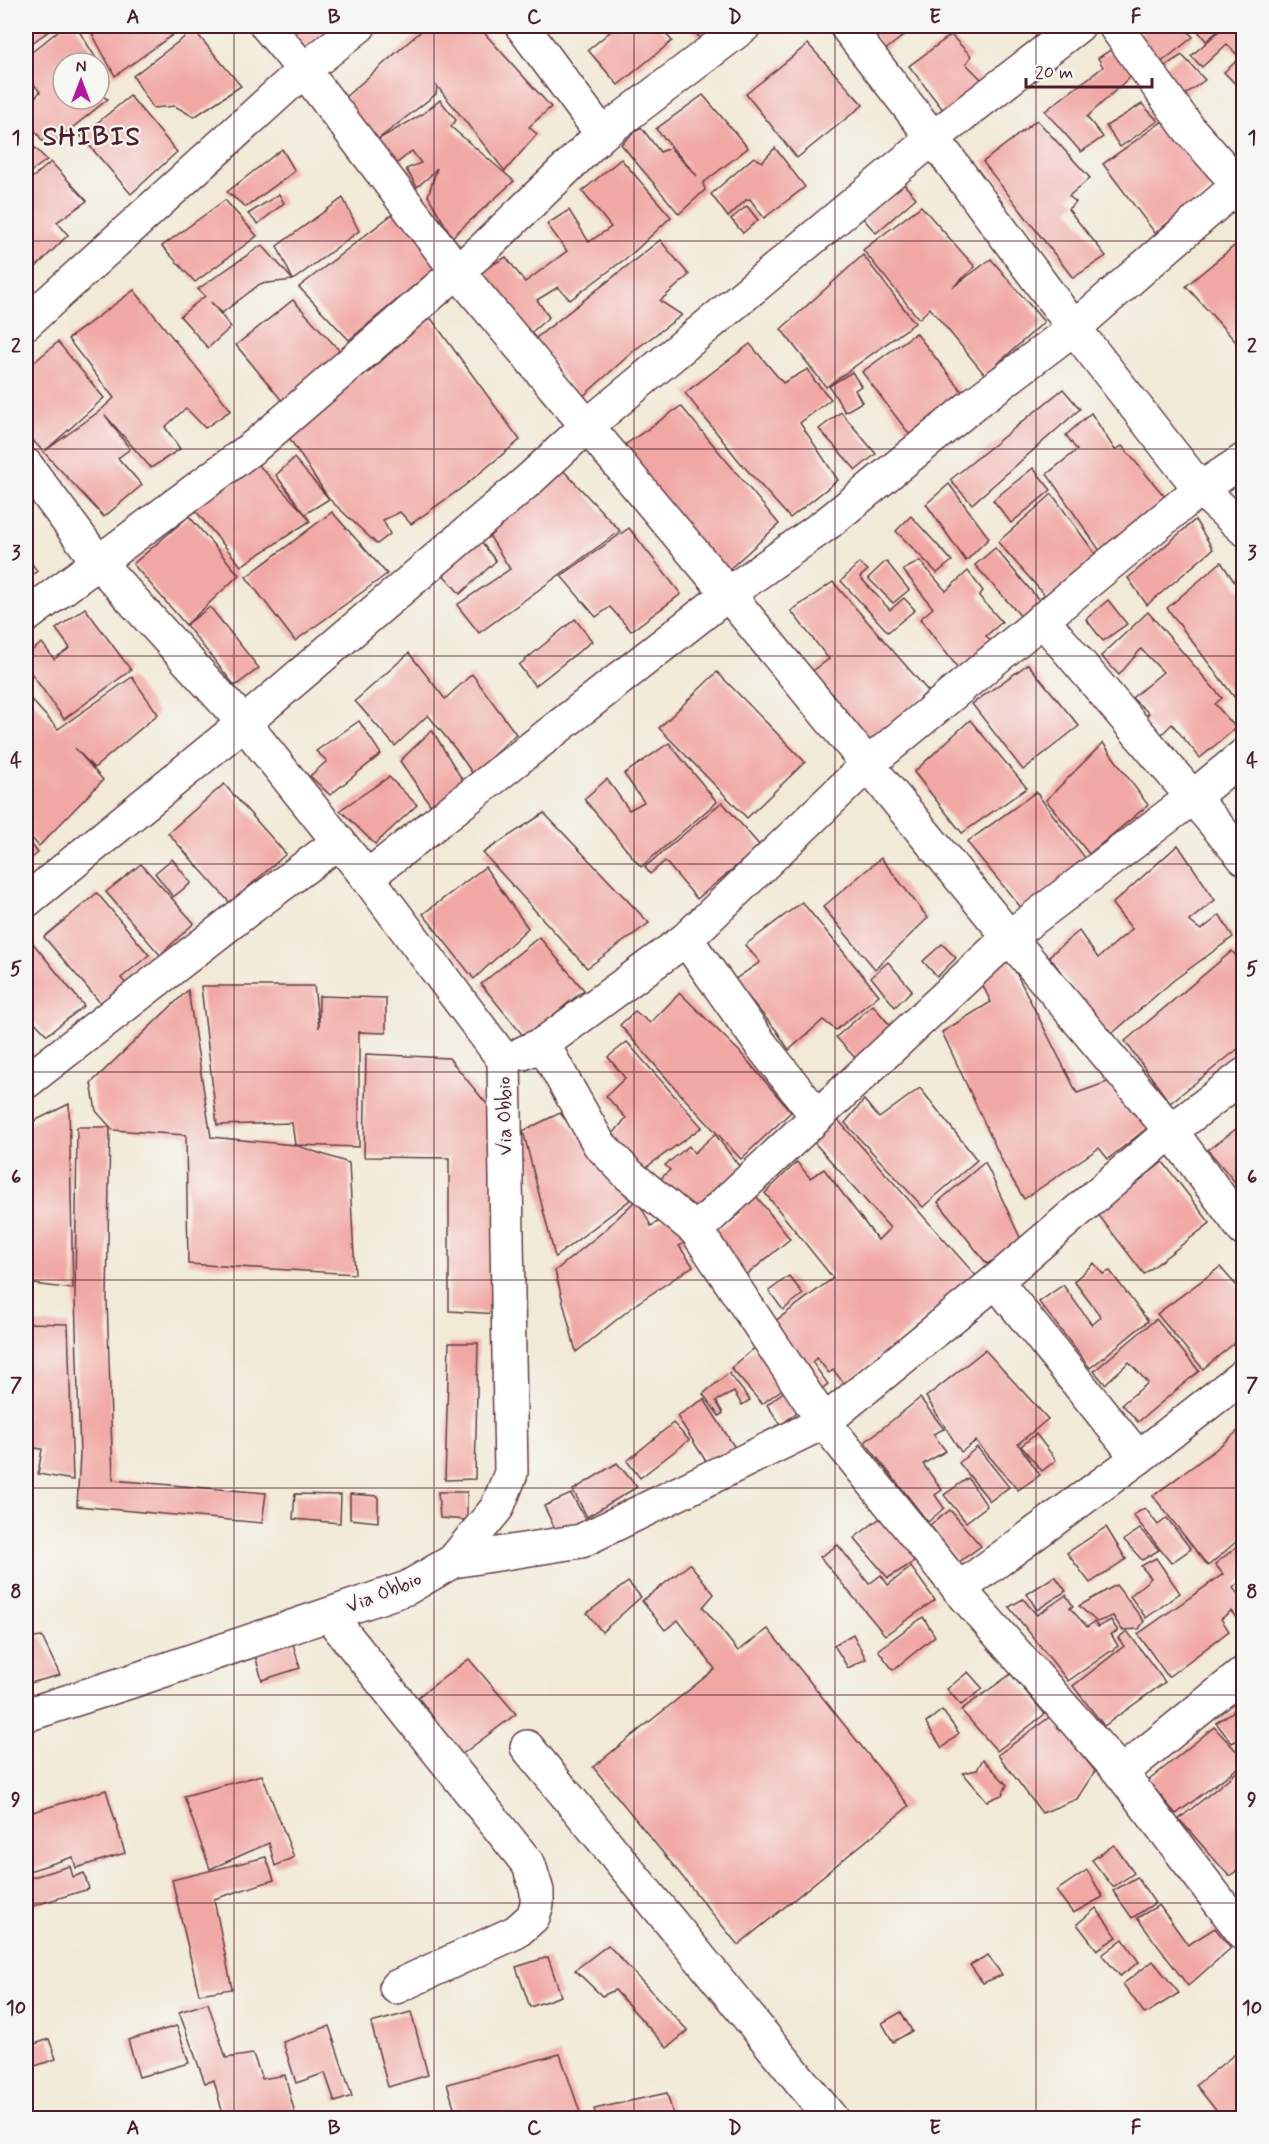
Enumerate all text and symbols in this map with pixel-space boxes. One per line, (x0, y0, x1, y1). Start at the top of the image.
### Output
text: A (126, 4, 140, 31)
text: B (328, 4, 341, 31)
text: C (527, 4, 542, 31)
text: D (728, 4, 742, 31)
text: E (929, 4, 941, 31)
text: F (1131, 4, 1142, 31)
north arrow (51, 51, 111, 111)
scale bar (1026, 51, 1152, 89)
text: N (76, 57, 86, 78)
text: 20 m (1035, 61, 1073, 85)
district label: SHIBIS (43, 121, 141, 155)
text: 1 (12, 125, 20, 152)
text: 1 (1248, 125, 1256, 152)
text: 2 (11, 333, 21, 360)
text: 2 (1247, 333, 1257, 360)
text: 3 (11, 540, 21, 567)
text: 3 (1247, 540, 1257, 567)
text: 4 (10, 748, 22, 775)
text: 4 (1246, 748, 1258, 775)
text: 5 (10, 956, 22, 983)
text: 5 (1246, 956, 1258, 983)
street label: Via Obbio (491, 1076, 519, 1156)
text: 6 (11, 1164, 21, 1191)
text: 6 (1247, 1164, 1257, 1191)
text: 7 (10, 1372, 22, 1399)
text: 7 (1246, 1372, 1258, 1399)
street label: Via Obbio (342, 1566, 426, 1620)
text: 8 (10, 1579, 22, 1606)
text: 8 (1246, 1579, 1258, 1606)
text: 9 (11, 1787, 21, 1814)
text: 9 (1247, 1787, 1257, 1814)
text: 10 (6, 1995, 26, 2022)
text: 10 (1242, 1995, 1262, 2022)
text: A (126, 2115, 140, 2142)
text: B (328, 2115, 341, 2142)
text: C (527, 2115, 542, 2142)
text: D (728, 2115, 742, 2142)
text: E (929, 2115, 941, 2142)
text: F (1131, 2115, 1142, 2142)

